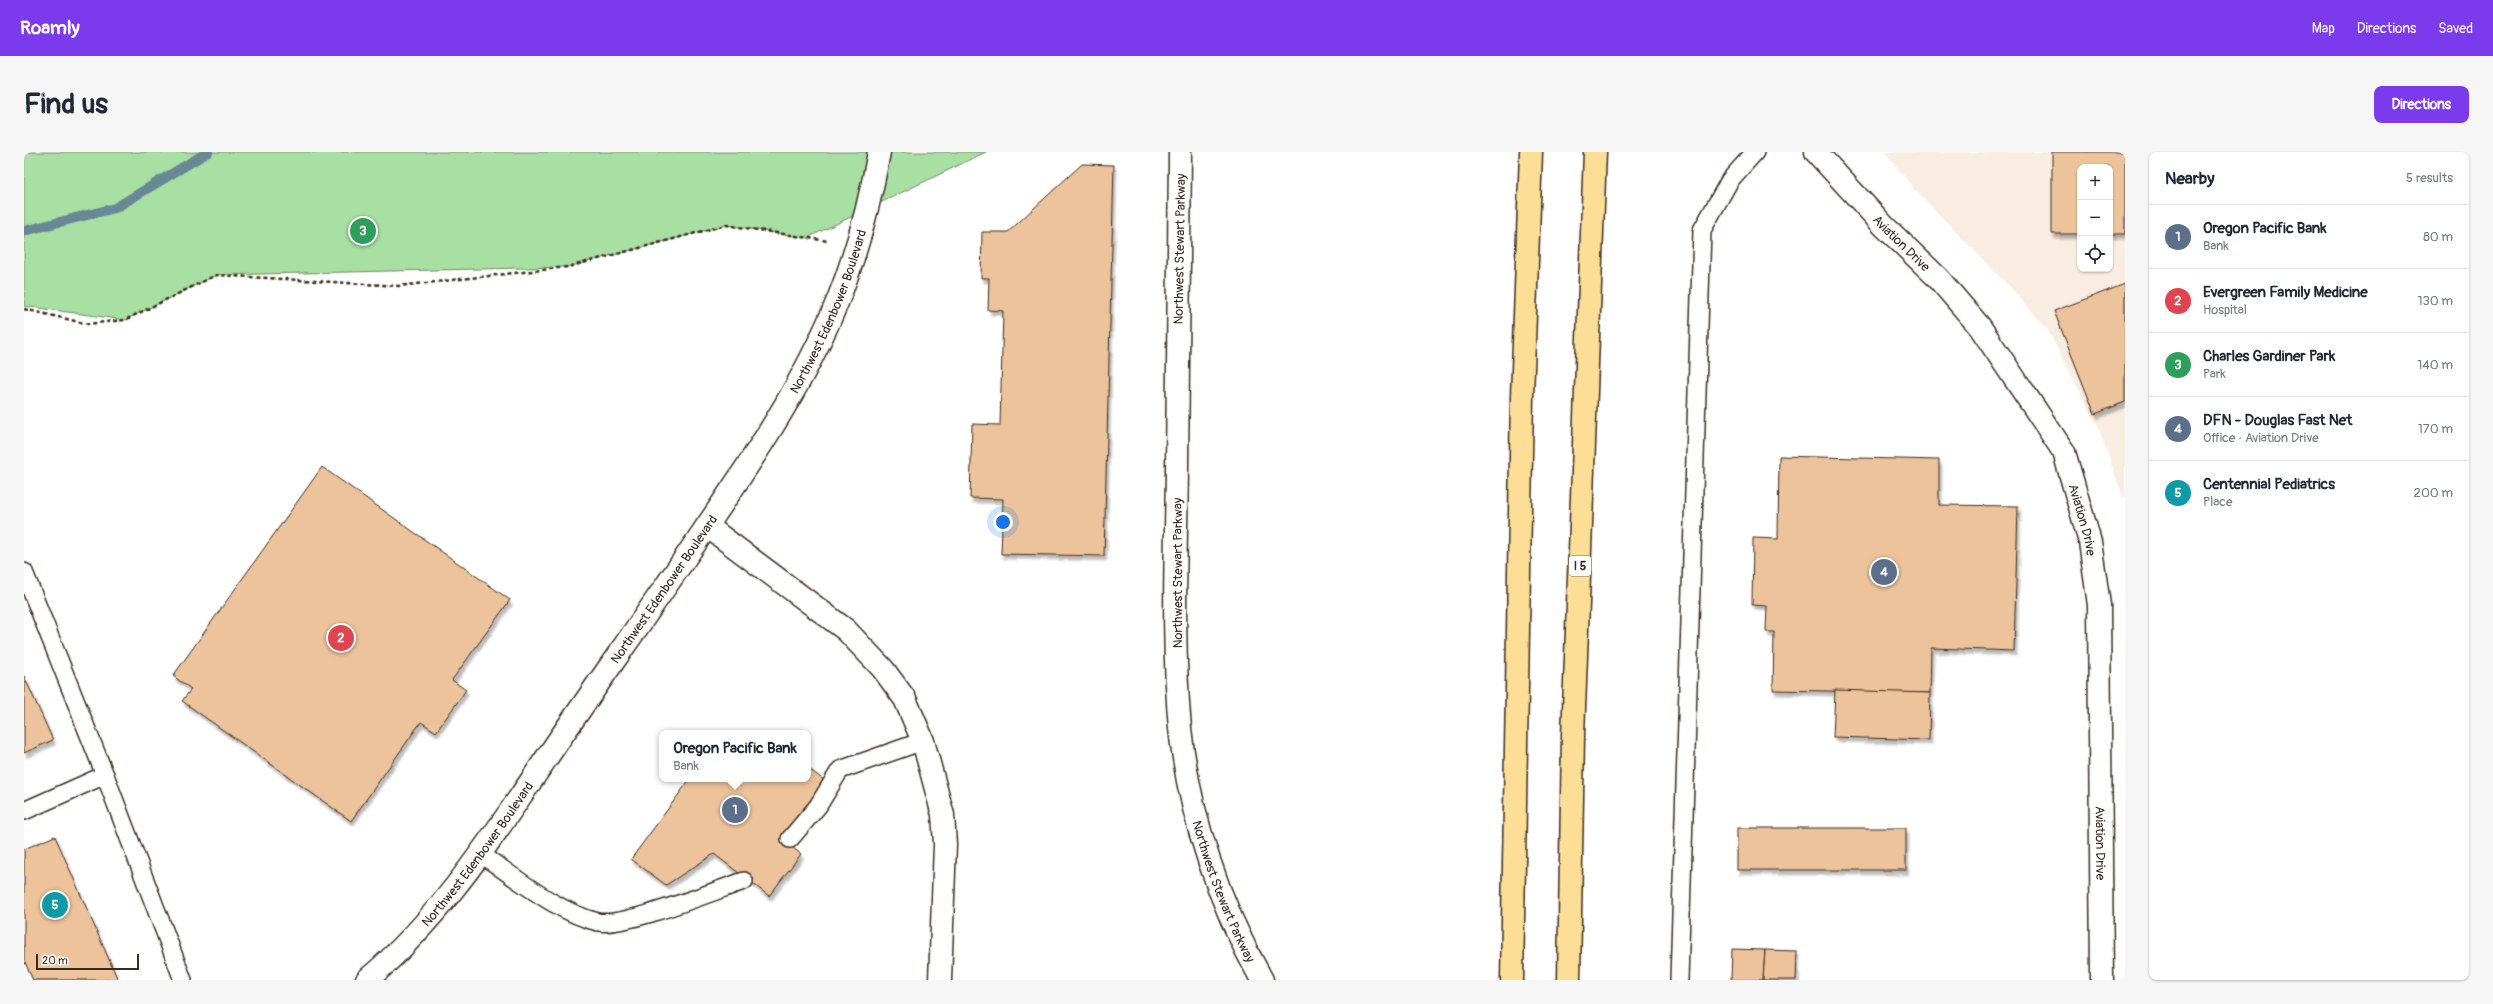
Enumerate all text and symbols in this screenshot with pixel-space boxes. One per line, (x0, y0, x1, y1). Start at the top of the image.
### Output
text: Roamly (20, 16, 80, 40)
text: Map (2312, 20, 2335, 37)
text: Directions (2357, 20, 2416, 37)
text: Saved (2438, 20, 2473, 37)
button: Directions (2374, 86, 2469, 123)
text: Find us (24, 87, 108, 122)
map controls (2077, 164, 2113, 272)
button: + (2077, 164, 2113, 200)
text: Nearby (2165, 168, 2214, 189)
text: 5 results (2406, 170, 2453, 186)
street label: Northwest Stewart Parkway (1171, 173, 1189, 324)
button: − (2077, 200, 2113, 236)
street label: Aviation Drive (1869, 212, 1934, 276)
pin: 3 (350, 216, 376, 246)
text: Oregon Pacific Bank (2203, 219, 2327, 238)
street label: Northwest Edenbower Boulevard (787, 228, 870, 396)
text: 1 (2175, 229, 2181, 245)
text: 80 m (2423, 229, 2453, 245)
button: locate (2077, 236, 2113, 272)
text: Bank (2203, 238, 2229, 254)
text: Evergreen Family Medicine (2203, 283, 2368, 302)
text: 2 (2174, 293, 2182, 309)
text: 130 m (2417, 293, 2453, 309)
text: Hospital (2203, 302, 2247, 318)
text: Charles Gardiner Park (2203, 347, 2335, 366)
text: 3 (2174, 357, 2182, 373)
text: 140 m (2417, 357, 2453, 373)
text: Park (2203, 366, 2226, 382)
text: DFN - Douglas Fast Net (2203, 411, 2352, 430)
text: 4 (2174, 421, 2182, 437)
text: 170 m (2418, 421, 2453, 437)
text: Office · Aviation Drive (2203, 430, 2319, 446)
text: Centennial Pediatrics (2203, 475, 2335, 494)
street label: Aviation Drive (2065, 482, 2099, 557)
text: 5 (2174, 485, 2182, 501)
text: 200 m (2414, 485, 2453, 501)
text: Place (2203, 494, 2232, 510)
street label: Northwest Stewart Parkway (1170, 497, 1186, 648)
street label: Northwest Edenbower Boulevard (608, 512, 721, 667)
your location (993, 512, 1013, 532)
road number: I 5 (1569, 556, 1591, 576)
pin: 4 (1871, 557, 1897, 587)
pin: 2 (328, 623, 354, 653)
popup (659, 730, 811, 782)
text: Oregon Pacific Bank (673, 739, 797, 758)
text: Bank (673, 758, 699, 774)
street label: Northwest Edenbower Boulevard (419, 779, 537, 930)
pin: 1 (722, 795, 748, 825)
street label: Aviation Drive (2092, 806, 2108, 881)
street label: Northwest Stewart Parkway (1188, 819, 1258, 966)
pin: 5 (42, 890, 68, 920)
scale bar (36, 952, 139, 971)
text: 20 m (42, 954, 68, 967)

